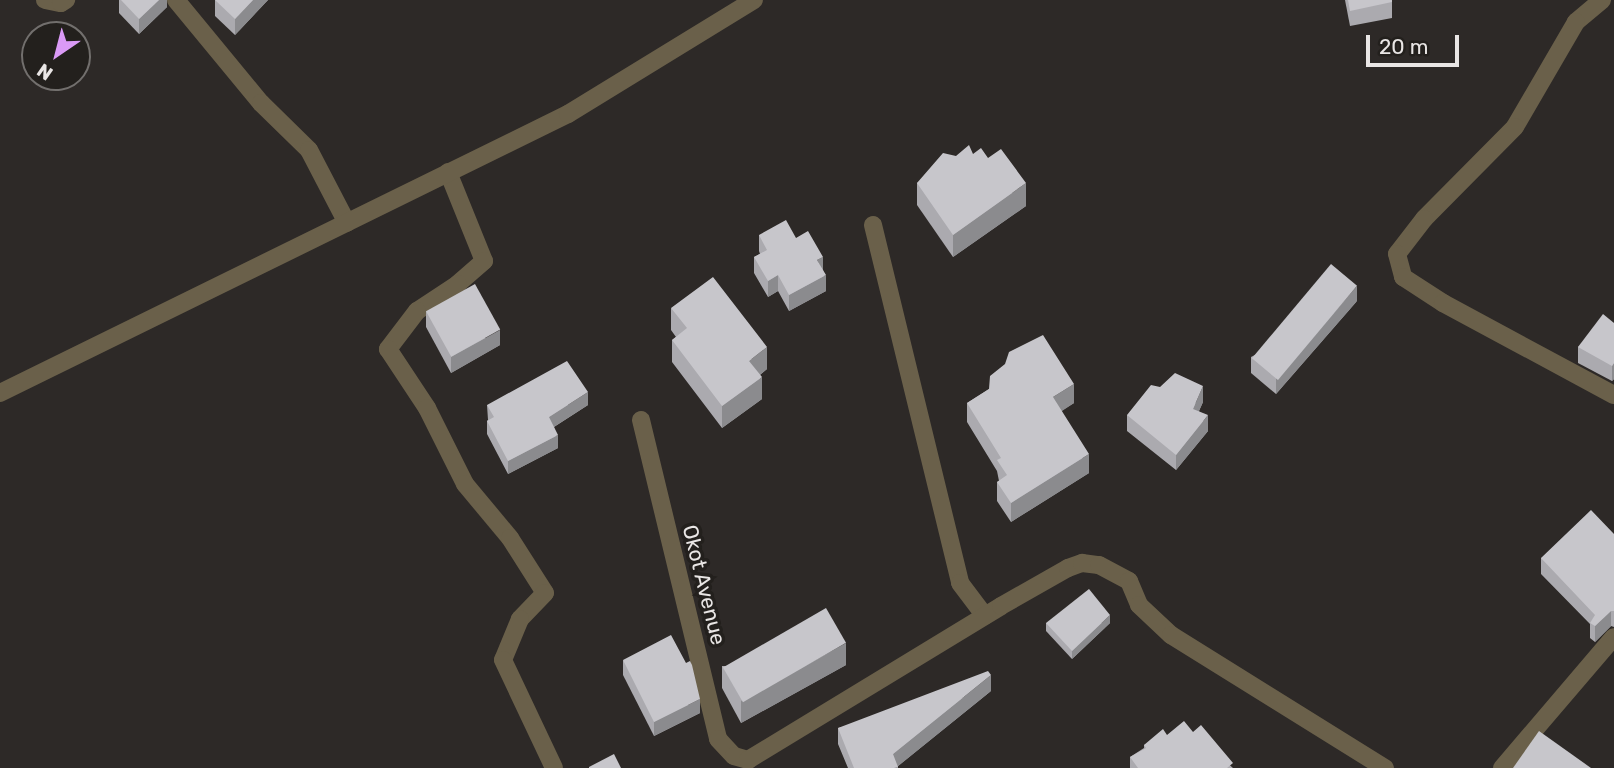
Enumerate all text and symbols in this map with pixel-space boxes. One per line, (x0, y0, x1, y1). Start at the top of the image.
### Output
north arrow (21, 21, 91, 91)
scale bar (1369, 21, 1462, 65)
text: 20 m (1379, 34, 1428, 59)
text: N (33, 59, 57, 85)
street label: Okot Avenue (677, 522, 731, 648)

